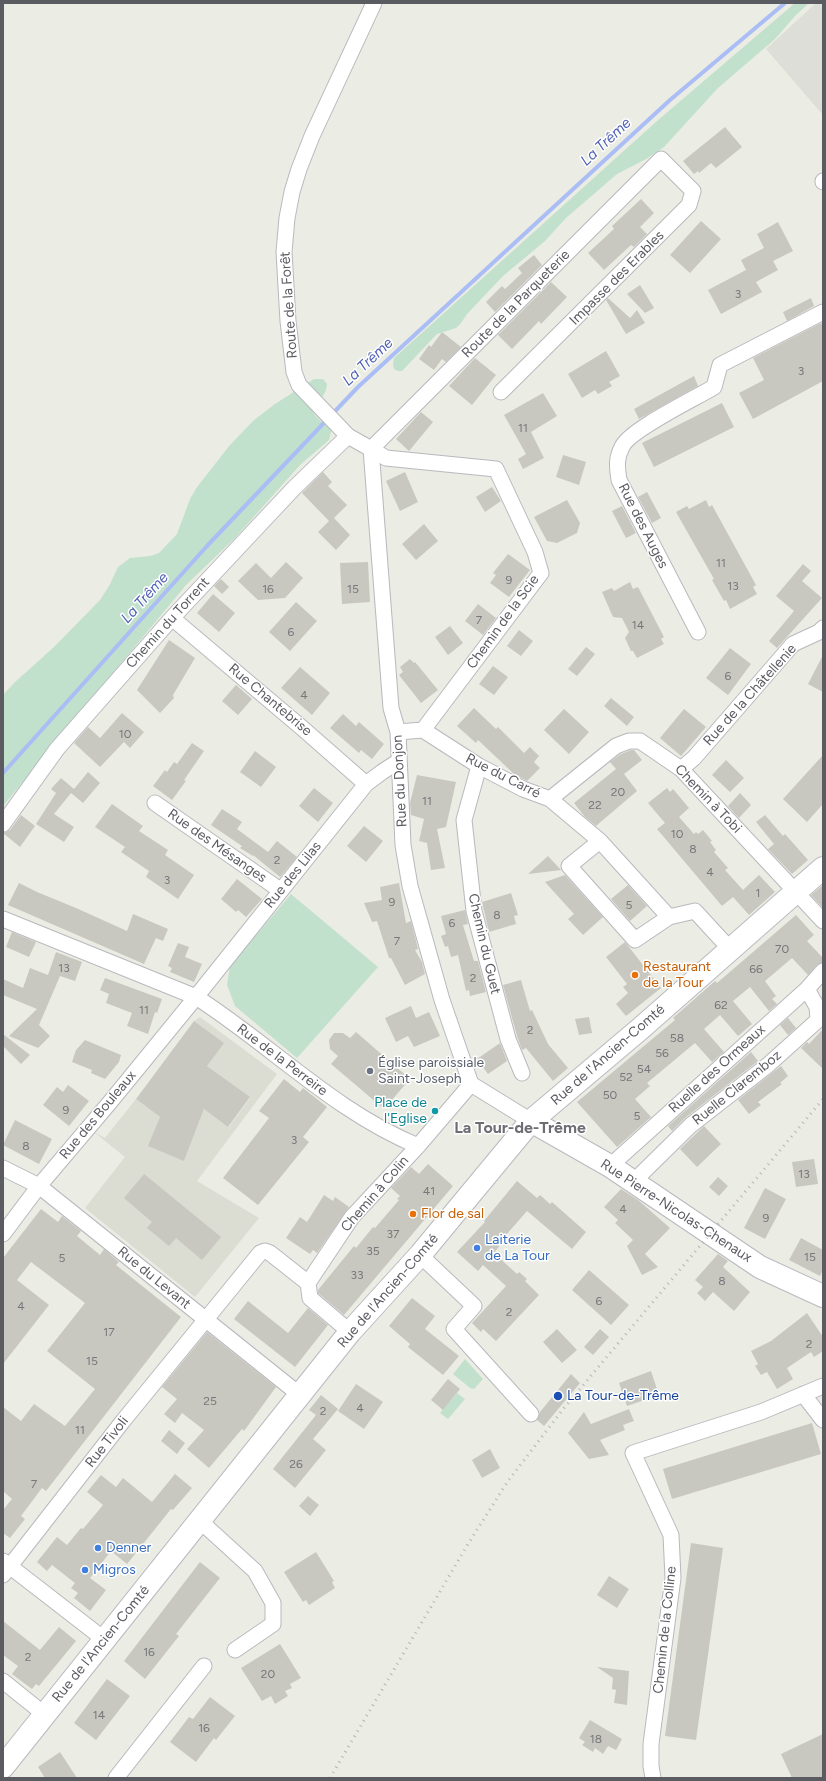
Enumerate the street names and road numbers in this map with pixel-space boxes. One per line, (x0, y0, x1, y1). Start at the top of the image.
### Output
street label: Impasse des Erables (566, 227, 668, 329)
street label: Route de la Parqueterie (458, 246, 574, 362)
street label: Route de la Forêt (277, 251, 301, 359)
street label: Rue des Auges (614, 481, 672, 571)
street label: Chemin de la Scie (463, 572, 543, 672)
street label: Chemin du Torrent (123, 574, 213, 672)
street label: Rue de la Châtellenie (700, 641, 800, 749)
street label: Rue Chantebrise (225, 660, 315, 740)
street label: Rue du Donjon (389, 734, 411, 828)
street label: Rue du Carré (463, 750, 543, 802)
street label: Chemin à Tobi (671, 761, 745, 837)
street label: Rue des Mésanges (164, 806, 270, 886)
street label: Rue des Lilas (261, 838, 325, 912)
street label: Chemin du Guet (464, 892, 504, 996)
street label: Rue de l'Ancien-Comté (548, 1001, 668, 1109)
street label: Rue de la Perreire (233, 1020, 331, 1100)
street label: Ruelle des Ormeaux (665, 1021, 769, 1117)
street label: Ruelle Claremboz (689, 1047, 785, 1129)
street label: Rue des Bouleaux (56, 1067, 140, 1163)
street label: Chemin à Colin (338, 1153, 412, 1235)
street label: Rue Pierre-Nicolas-Chenaux (597, 1156, 755, 1266)
street label: Rue de l'Ancien-Comté (334, 1231, 442, 1351)
street label: Rue du Levant (114, 1243, 194, 1313)
street label: Rue Tivoli (82, 1413, 132, 1471)
street label: Chemin de la Colline (650, 1565, 680, 1695)
street label: Rue de l'Ancien-Comté (49, 1582, 153, 1706)

